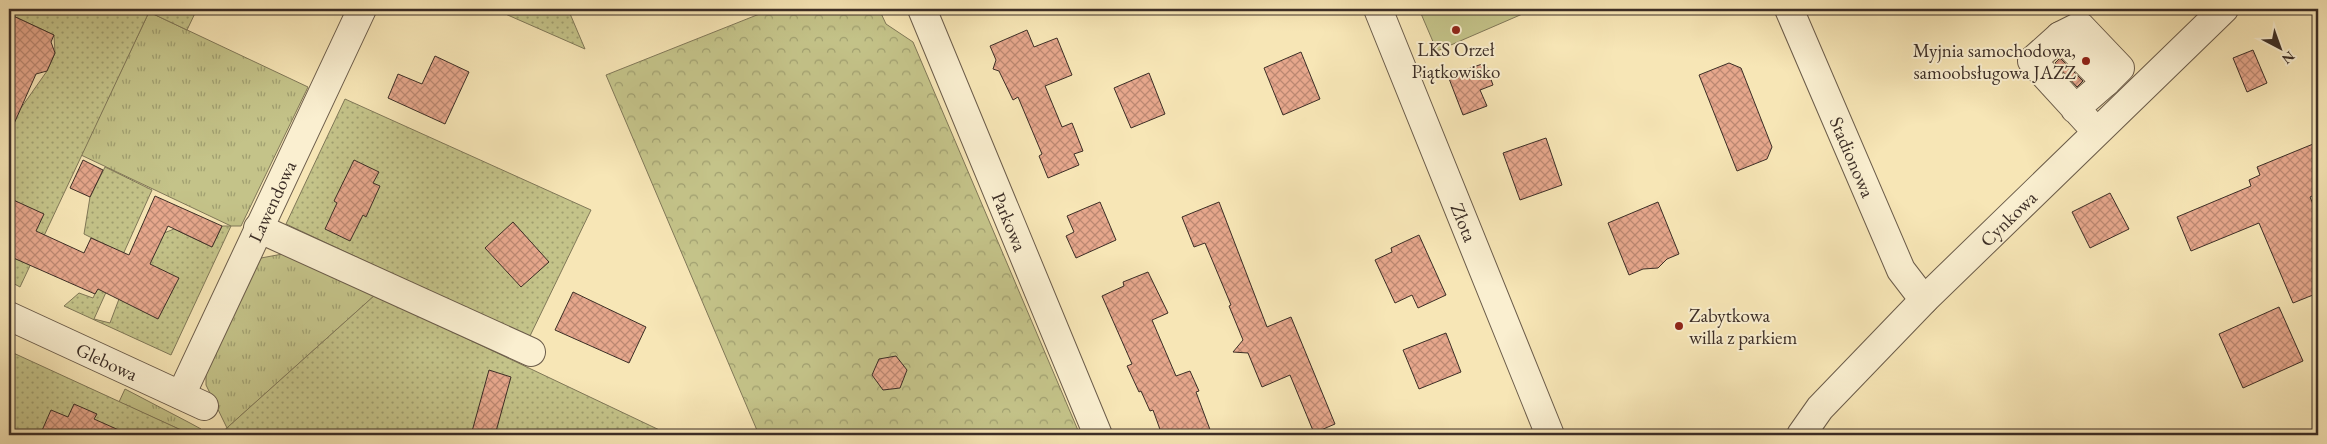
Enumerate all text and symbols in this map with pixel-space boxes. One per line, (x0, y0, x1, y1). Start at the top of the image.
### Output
north arrow (2254, 22, 2304, 72)
marker: LKS Orzeł Piątkowisko (1450, 24, 1462, 36)
place label: LKS Orzeł Piątkowisko (1412, 37, 1500, 84)
place label: Myjnia samochodowa, samoobsługowa JAZZ (1913, 38, 2077, 85)
text: N (2278, 47, 2299, 69)
marker: Myjnia samochodowa, samoobsługowa JAZZ (2080, 55, 2092, 67)
street label: Stadionowa (1824, 113, 1881, 202)
street label: Lawendowa (242, 156, 302, 246)
street label: Cynkowa (1974, 185, 2042, 252)
street label: Parkowa (986, 188, 1033, 255)
street label: Złota (1445, 199, 1483, 246)
place label: Zabytkowa willa z parkiem (1689, 303, 1798, 350)
marker: Zabytkowa willa z parkiem (1673, 320, 1685, 332)
street label: Glebowa (72, 336, 142, 386)

